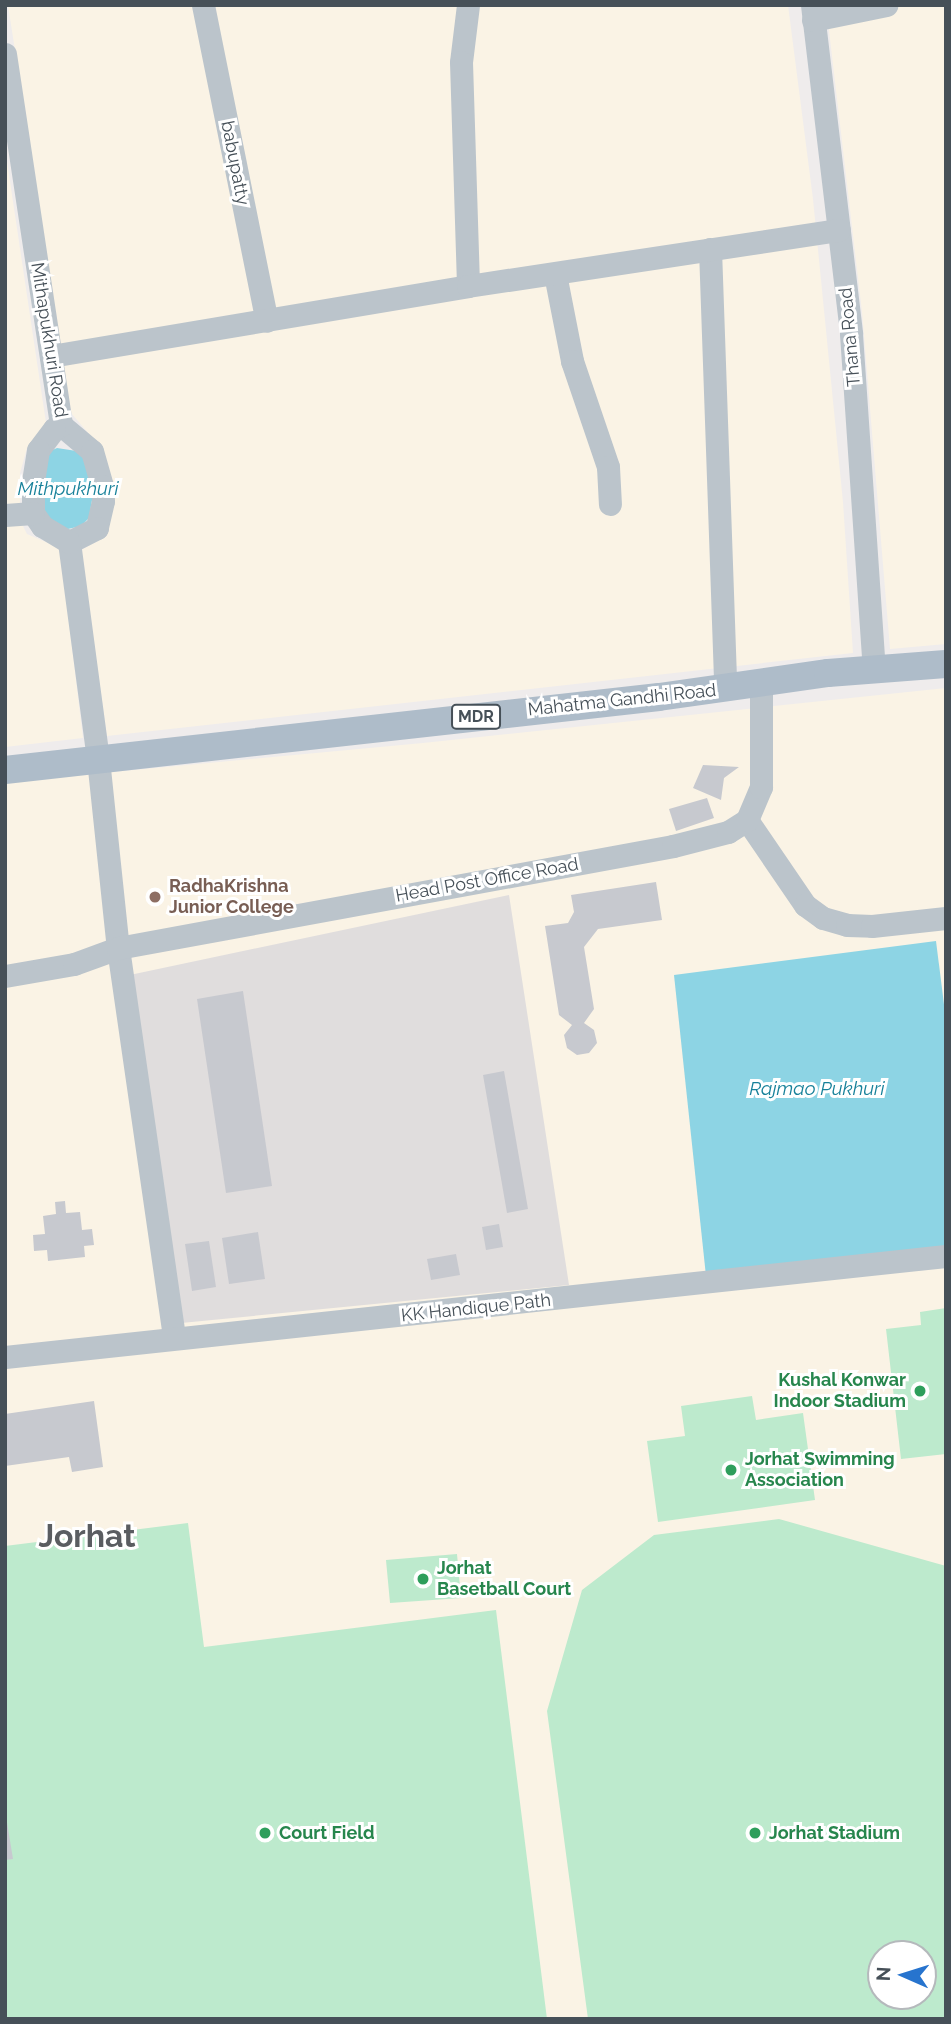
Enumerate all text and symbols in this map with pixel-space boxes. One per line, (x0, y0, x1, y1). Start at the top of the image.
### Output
street label: babupatty (216, 119, 254, 207)
street label: Mithapukhuri Road (26, 261, 72, 419)
street label: Thana Road (835, 287, 865, 387)
water label: Mithpukhuri (18, 478, 118, 500)
street label: Mahatma Gandhi Road (527, 679, 717, 721)
road number: MDR (450, 704, 502, 730)
street label: Head Post Office Road (394, 853, 580, 907)
place label: RadhaKrishna Junior College (169, 876, 294, 918)
marker: RadhaKrishna Junior College (147, 889, 163, 905)
water label: Rajmao Pukhuri (749, 1078, 885, 1100)
street label: KK Handique Path (400, 1289, 552, 1327)
place label: Kushal Konwar Indoor Stadium (773, 1370, 906, 1412)
marker: Kushal Konwar Indoor Stadium (912, 1383, 928, 1399)
place label: Jorhat Swimming Association (745, 1449, 895, 1492)
marker: Jorhat Swimming Association (723, 1462, 739, 1478)
district label: Jorhat (38, 1517, 136, 1555)
place label: Jorhat Basetball Court (437, 1558, 572, 1600)
marker: Jorhat Basetball Court (415, 1571, 431, 1587)
place label: Court Field (279, 1822, 375, 1844)
place label: Jorhat Stadium (769, 1822, 900, 1844)
marker: Court Field (257, 1825, 273, 1841)
marker: Jorhat Stadium (747, 1825, 763, 1841)
north arrow (867, 1940, 937, 2010)
text: N (872, 1966, 894, 1982)

